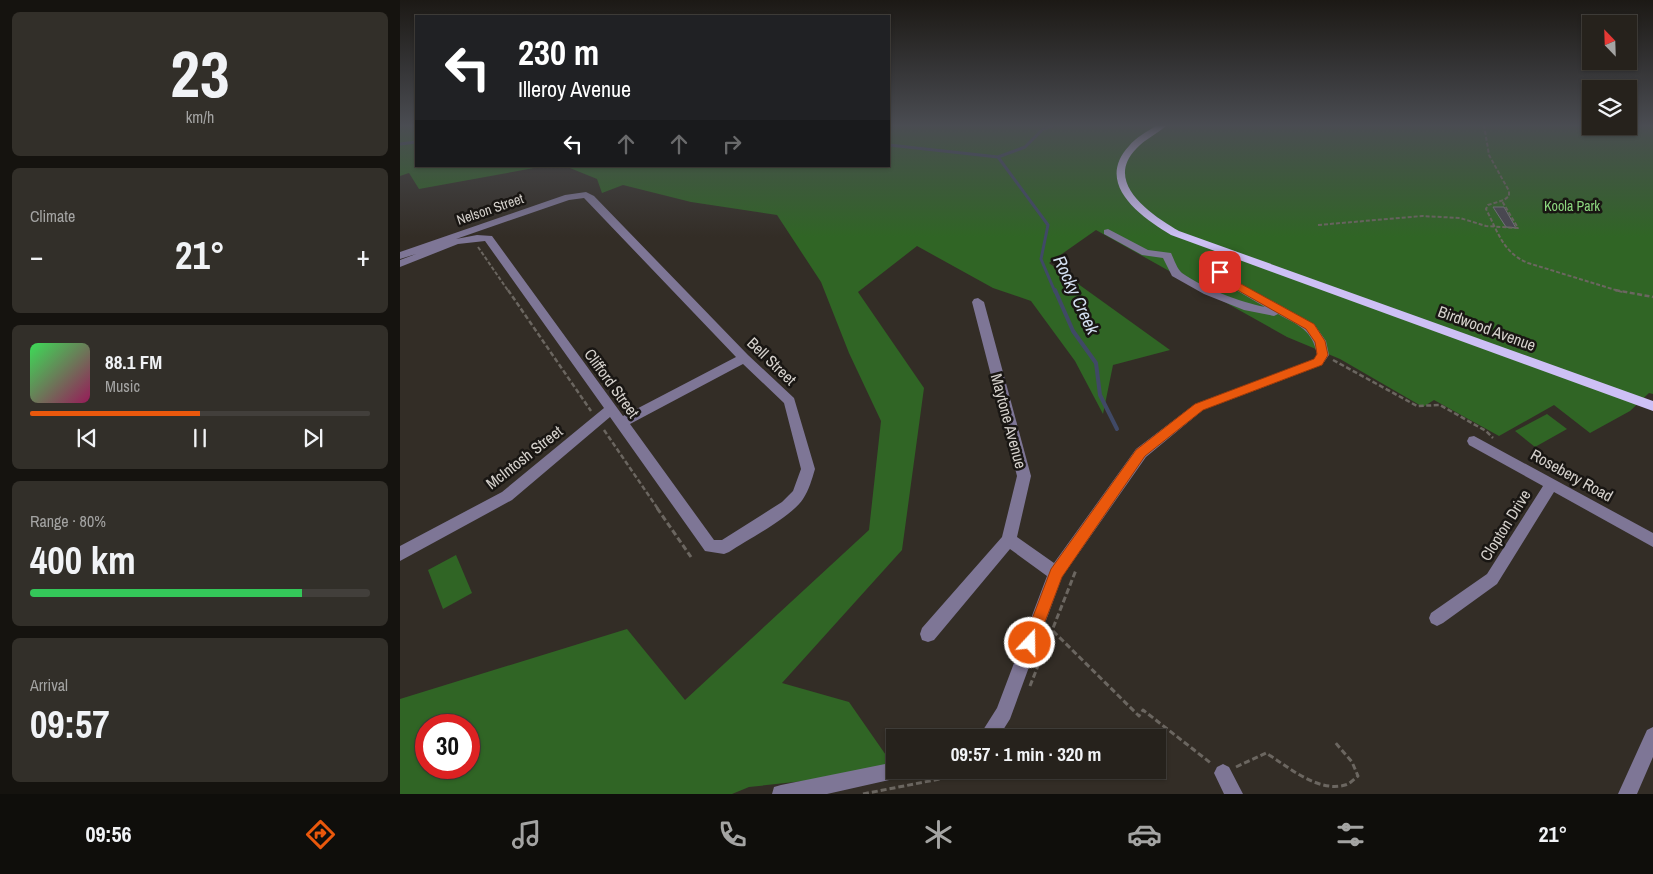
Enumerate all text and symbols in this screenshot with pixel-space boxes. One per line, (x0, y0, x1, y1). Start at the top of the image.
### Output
north arrow (1582, 15, 1638, 70)
map controls (1582, 15, 1637, 135)
text: 230 m (518, 29, 599, 76)
text: 23 (170, 30, 230, 117)
icon: left (435, 35, 500, 100)
text: Illeroy Avenue (518, 74, 631, 104)
button: layers (1582, 80, 1637, 135)
text: km/h (186, 106, 214, 128)
icon: left (559, 130, 587, 158)
icon: ahead (612, 130, 640, 158)
icon: ahead (665, 130, 693, 158)
icon: right (718, 130, 746, 158)
street label: Nelson Street (454, 189, 526, 229)
park label: Koola Park (1544, 197, 1600, 215)
text: Climate (30, 205, 75, 227)
text: 21° (175, 230, 225, 281)
text: − (30, 237, 43, 275)
text: + (357, 237, 370, 275)
water label: Rocky Creek (1047, 251, 1106, 339)
pin (1199, 251, 1241, 293)
icon: arrive (1206, 258, 1234, 286)
street label: Birdwood Avenue (1435, 300, 1539, 356)
street label: Bell Street (743, 332, 802, 390)
street label: Clifford Street (579, 344, 645, 422)
text: 88.1 FM (105, 349, 162, 375)
street label: Maytone Avenue (986, 371, 1032, 471)
text: Music (105, 375, 140, 397)
street label: McIntosh Street (481, 420, 567, 494)
icon: previous (73, 424, 101, 452)
icon: pause (186, 424, 214, 452)
icon: next (299, 424, 327, 452)
street label: Rosebery Road (1527, 443, 1617, 507)
street label: Clopton Drive (1474, 485, 1536, 565)
text: Range · 80% (30, 510, 106, 532)
text: 400 km (30, 535, 136, 586)
position arrow (1003, 616, 1055, 668)
text: Arrival (30, 674, 68, 696)
text: 09:57 (30, 699, 110, 750)
speed limit sign: 30 (415, 714, 480, 779)
text: 09:57 · 1 min · 320 m (951, 741, 1101, 767)
icon: directions (303, 817, 338, 852)
icon: music (509, 817, 544, 852)
icon: phone (715, 817, 750, 852)
icon: climate (921, 817, 956, 852)
icon: car (1127, 817, 1162, 852)
icon: filters (1333, 817, 1368, 852)
text: 09:56 (85, 819, 132, 849)
text: 21° (1539, 819, 1567, 849)

